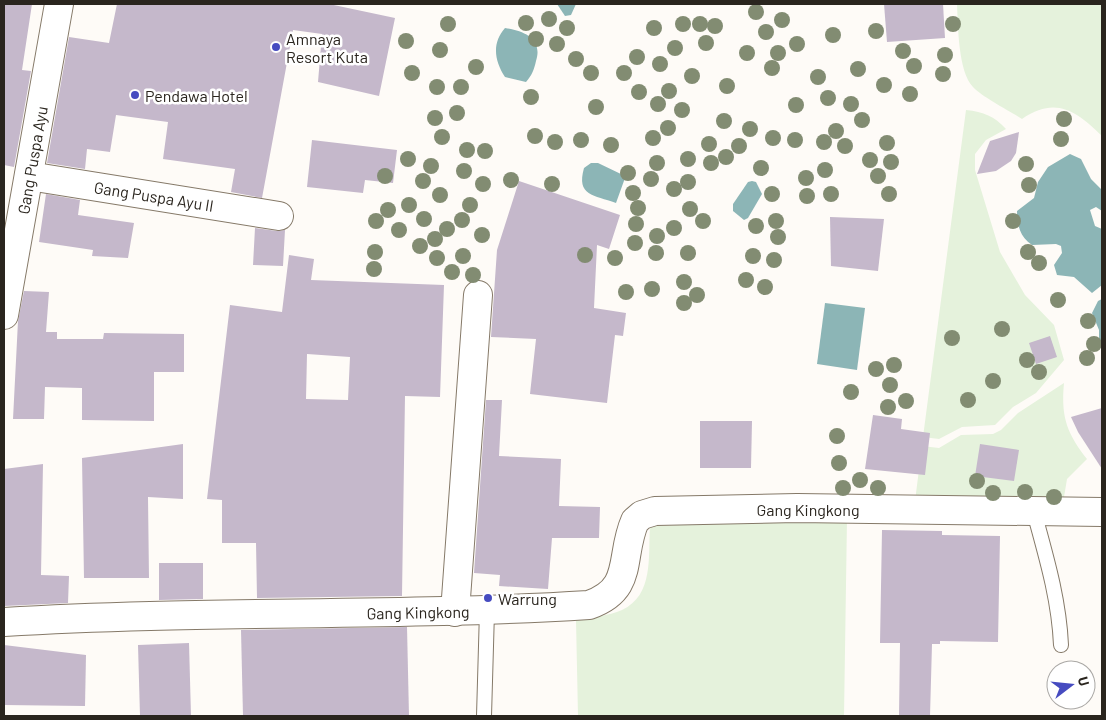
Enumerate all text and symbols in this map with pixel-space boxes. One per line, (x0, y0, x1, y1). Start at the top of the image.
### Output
place label: Amnaya Resort Kuta (286, 29, 368, 66)
marker: Amnaya Resort Kuta (270, 41, 282, 53)
place label: Pendawa Hotel (145, 86, 248, 105)
marker: Pendawa Hotel (129, 89, 141, 101)
street label: Gang Puspa Ayu (13, 104, 51, 216)
street label: Gang Puspa Ayu II (93, 177, 215, 215)
street label: Gang Kingkong (757, 500, 859, 519)
place label: Warrung (498, 589, 557, 608)
marker: Warrung (482, 592, 494, 604)
street label: Gang Kingkong (366, 602, 470, 622)
north arrow (1046, 660, 1096, 710)
text: U (1075, 675, 1093, 688)

